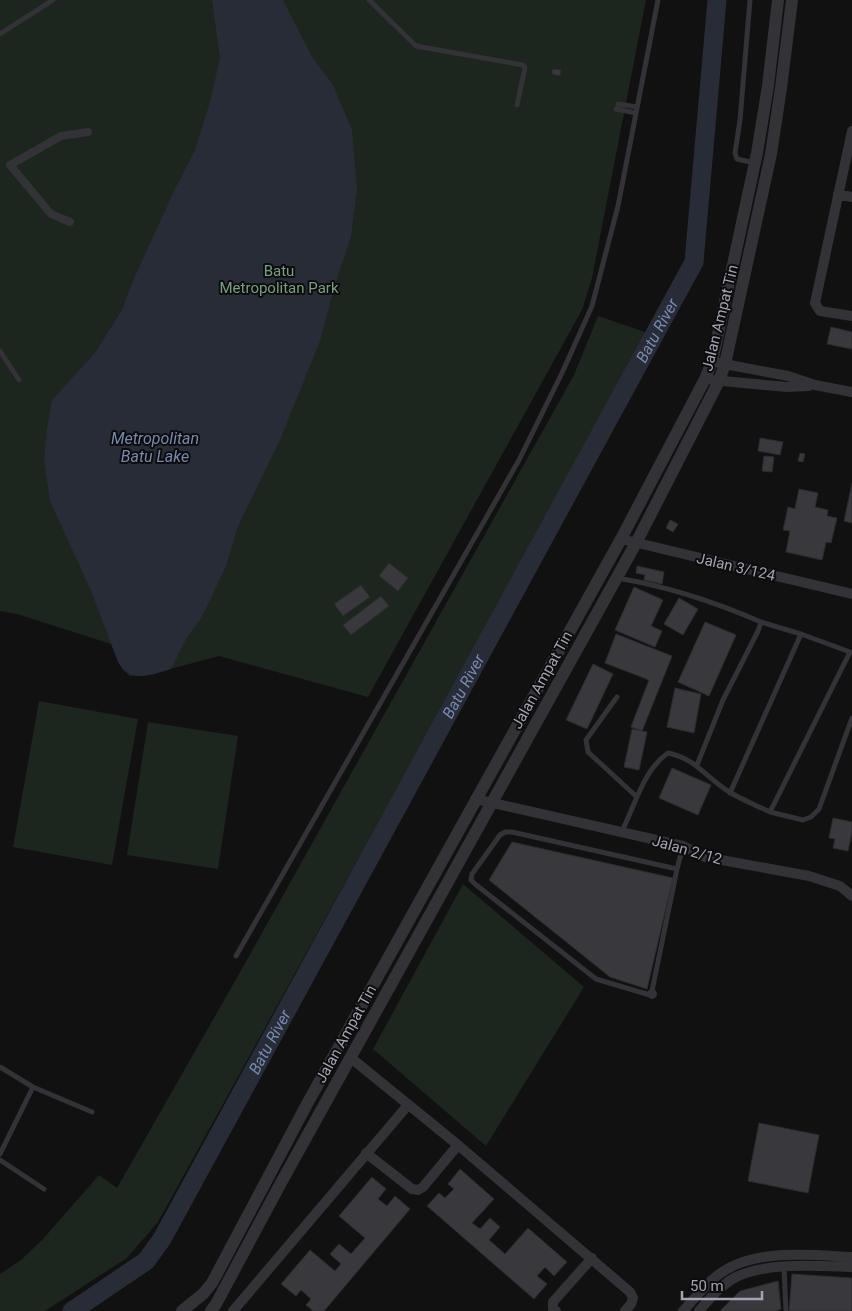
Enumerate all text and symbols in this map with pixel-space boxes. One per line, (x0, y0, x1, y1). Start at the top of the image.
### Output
park label: Batu Metropolitan Park (219, 262, 339, 297)
street label: Jalan Ampat Tin (698, 263, 742, 373)
water label: Batu River (632, 295, 683, 366)
water label: Metropolitan Batu Lake (111, 429, 199, 466)
street label: Jalan 3/124 (695, 549, 778, 585)
street label: Jalan Ampat Tin (508, 628, 576, 732)
water label: Batu River (438, 650, 489, 722)
street label: Jalan 2/12 (650, 831, 724, 869)
street label: Jalan Ampat Tin (312, 982, 380, 1086)
water label: Batu River (245, 1006, 295, 1077)
scale bar (682, 1268, 762, 1300)
text: 50 m (690, 1277, 724, 1295)

